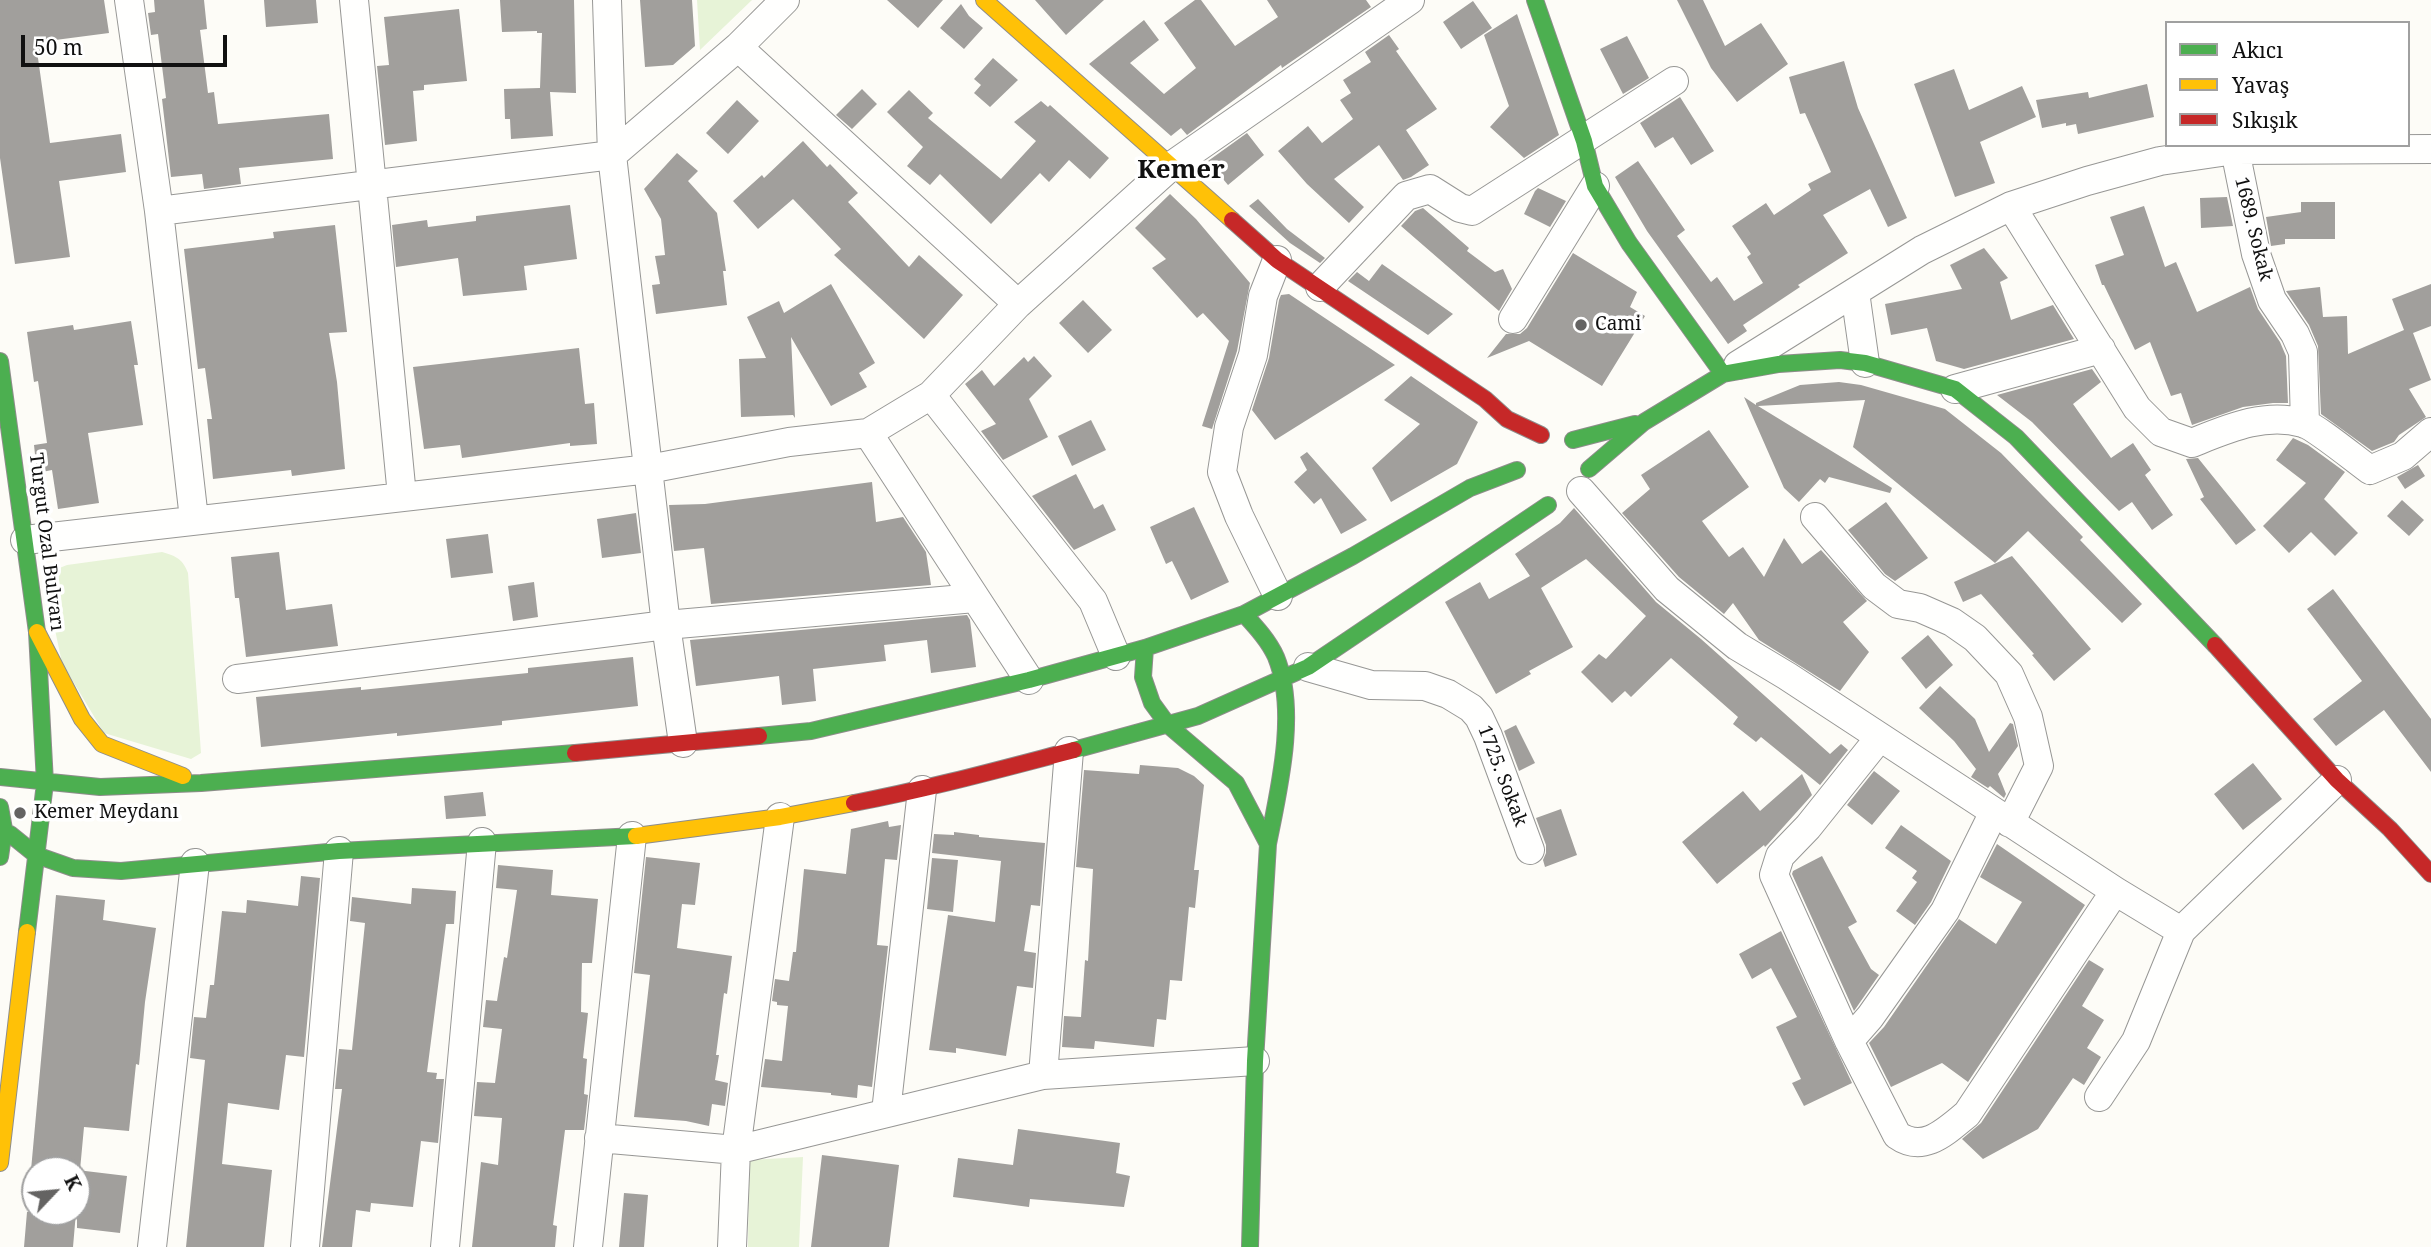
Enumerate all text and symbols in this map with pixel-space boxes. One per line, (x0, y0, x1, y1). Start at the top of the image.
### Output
scale bar (24, 21, 231, 65)
legend (2165, 21, 2410, 147)
text: 50 m (34, 33, 83, 61)
text: Akıcı (2232, 36, 2283, 64)
text: Yavaş (2232, 71, 2289, 99)
text: Sıkışık (2232, 106, 2298, 134)
district label: Kemer (1137, 155, 1225, 187)
street label: 1689. Sokak (2229, 175, 2277, 283)
place label: Cami (1595, 314, 1641, 336)
marker: Cami (1573, 317, 1589, 333)
street label: Turgut Ozal Bulvarı (24, 452, 68, 632)
street label: 1725. Sokak (1472, 722, 1532, 830)
place label: Kemer Meydanı (34, 802, 179, 824)
marker: Kemer Meydanı (12, 805, 28, 821)
north arrow (21, 1156, 91, 1226)
text: K (58, 1171, 88, 1195)

